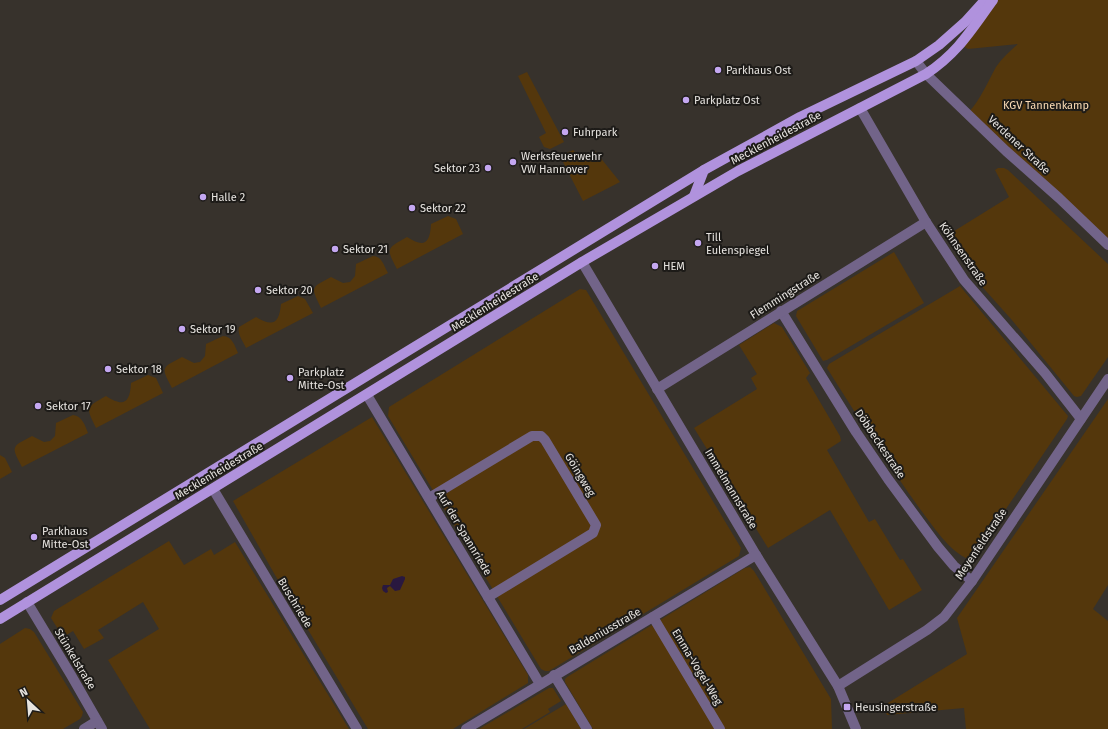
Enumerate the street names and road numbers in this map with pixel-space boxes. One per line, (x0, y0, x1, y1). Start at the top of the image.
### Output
street label: Mecklenheidestraße (729, 109, 823, 167)
street label: Verdener Straße (985, 113, 1053, 177)
street label: Köhnsenstraße (936, 220, 990, 288)
street label: Flemmingstraße (748, 268, 822, 322)
street label: Mecklenheidestraße (449, 270, 541, 334)
street label: Döbbeckestraße (852, 407, 908, 481)
street label: Mecklenheidestraße (173, 440, 265, 502)
street label: Immelmannstraße (702, 447, 760, 531)
street label: Göingweg (562, 451, 598, 499)
street label: Auf der Spannriede (434, 488, 494, 578)
street label: Meyenfeldstraße (952, 506, 1010, 582)
street label: Buschriede (275, 576, 315, 630)
street label: Baldeniusstraße (567, 605, 643, 657)
street label: Stünkelstraße (52, 626, 98, 692)
street label: Emma-Vogel-Weg (669, 626, 725, 708)

